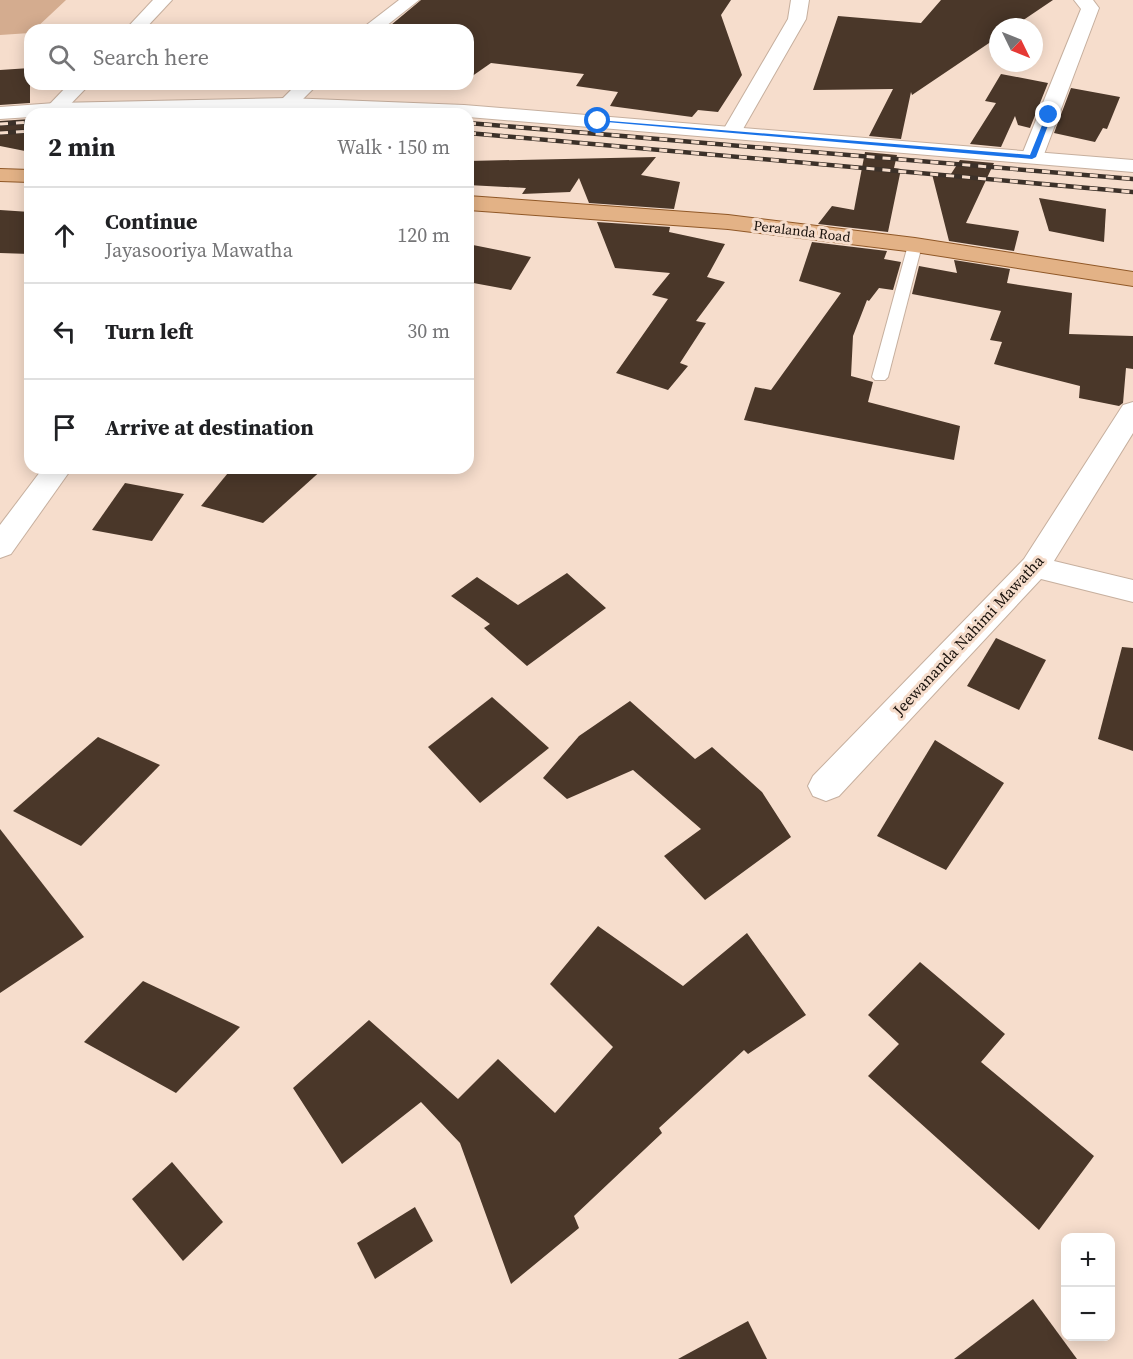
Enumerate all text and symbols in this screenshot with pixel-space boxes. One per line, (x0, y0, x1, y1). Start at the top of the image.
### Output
north arrow (989, 18, 1043, 72)
search box (24, 24, 474, 90)
icon: search (45, 41, 78, 74)
text: Search here (93, 42, 209, 72)
route end (1035, 101, 1061, 127)
route start (584, 107, 610, 133)
text: 2 min (48, 129, 115, 165)
text: Walk · 150 m (337, 133, 450, 161)
text: Continue (105, 206, 198, 236)
street label: Peralanda Road (752, 215, 852, 247)
icon: ahead (48, 219, 81, 252)
text: 120 m (397, 221, 450, 249)
text: Jayasooriya Mawatha (105, 236, 293, 264)
icon: left (48, 315, 81, 348)
text: Turn left (105, 316, 193, 346)
text: 30 m (407, 317, 450, 345)
icon: arrive (48, 411, 81, 444)
text: Arrive at destination (105, 412, 314, 442)
street label: Jeewananda Nahimi Mawatha (887, 549, 1049, 721)
map controls (1061, 1233, 1115, 1341)
button: + (1061, 1233, 1115, 1287)
button: − (1061, 1287, 1115, 1341)

